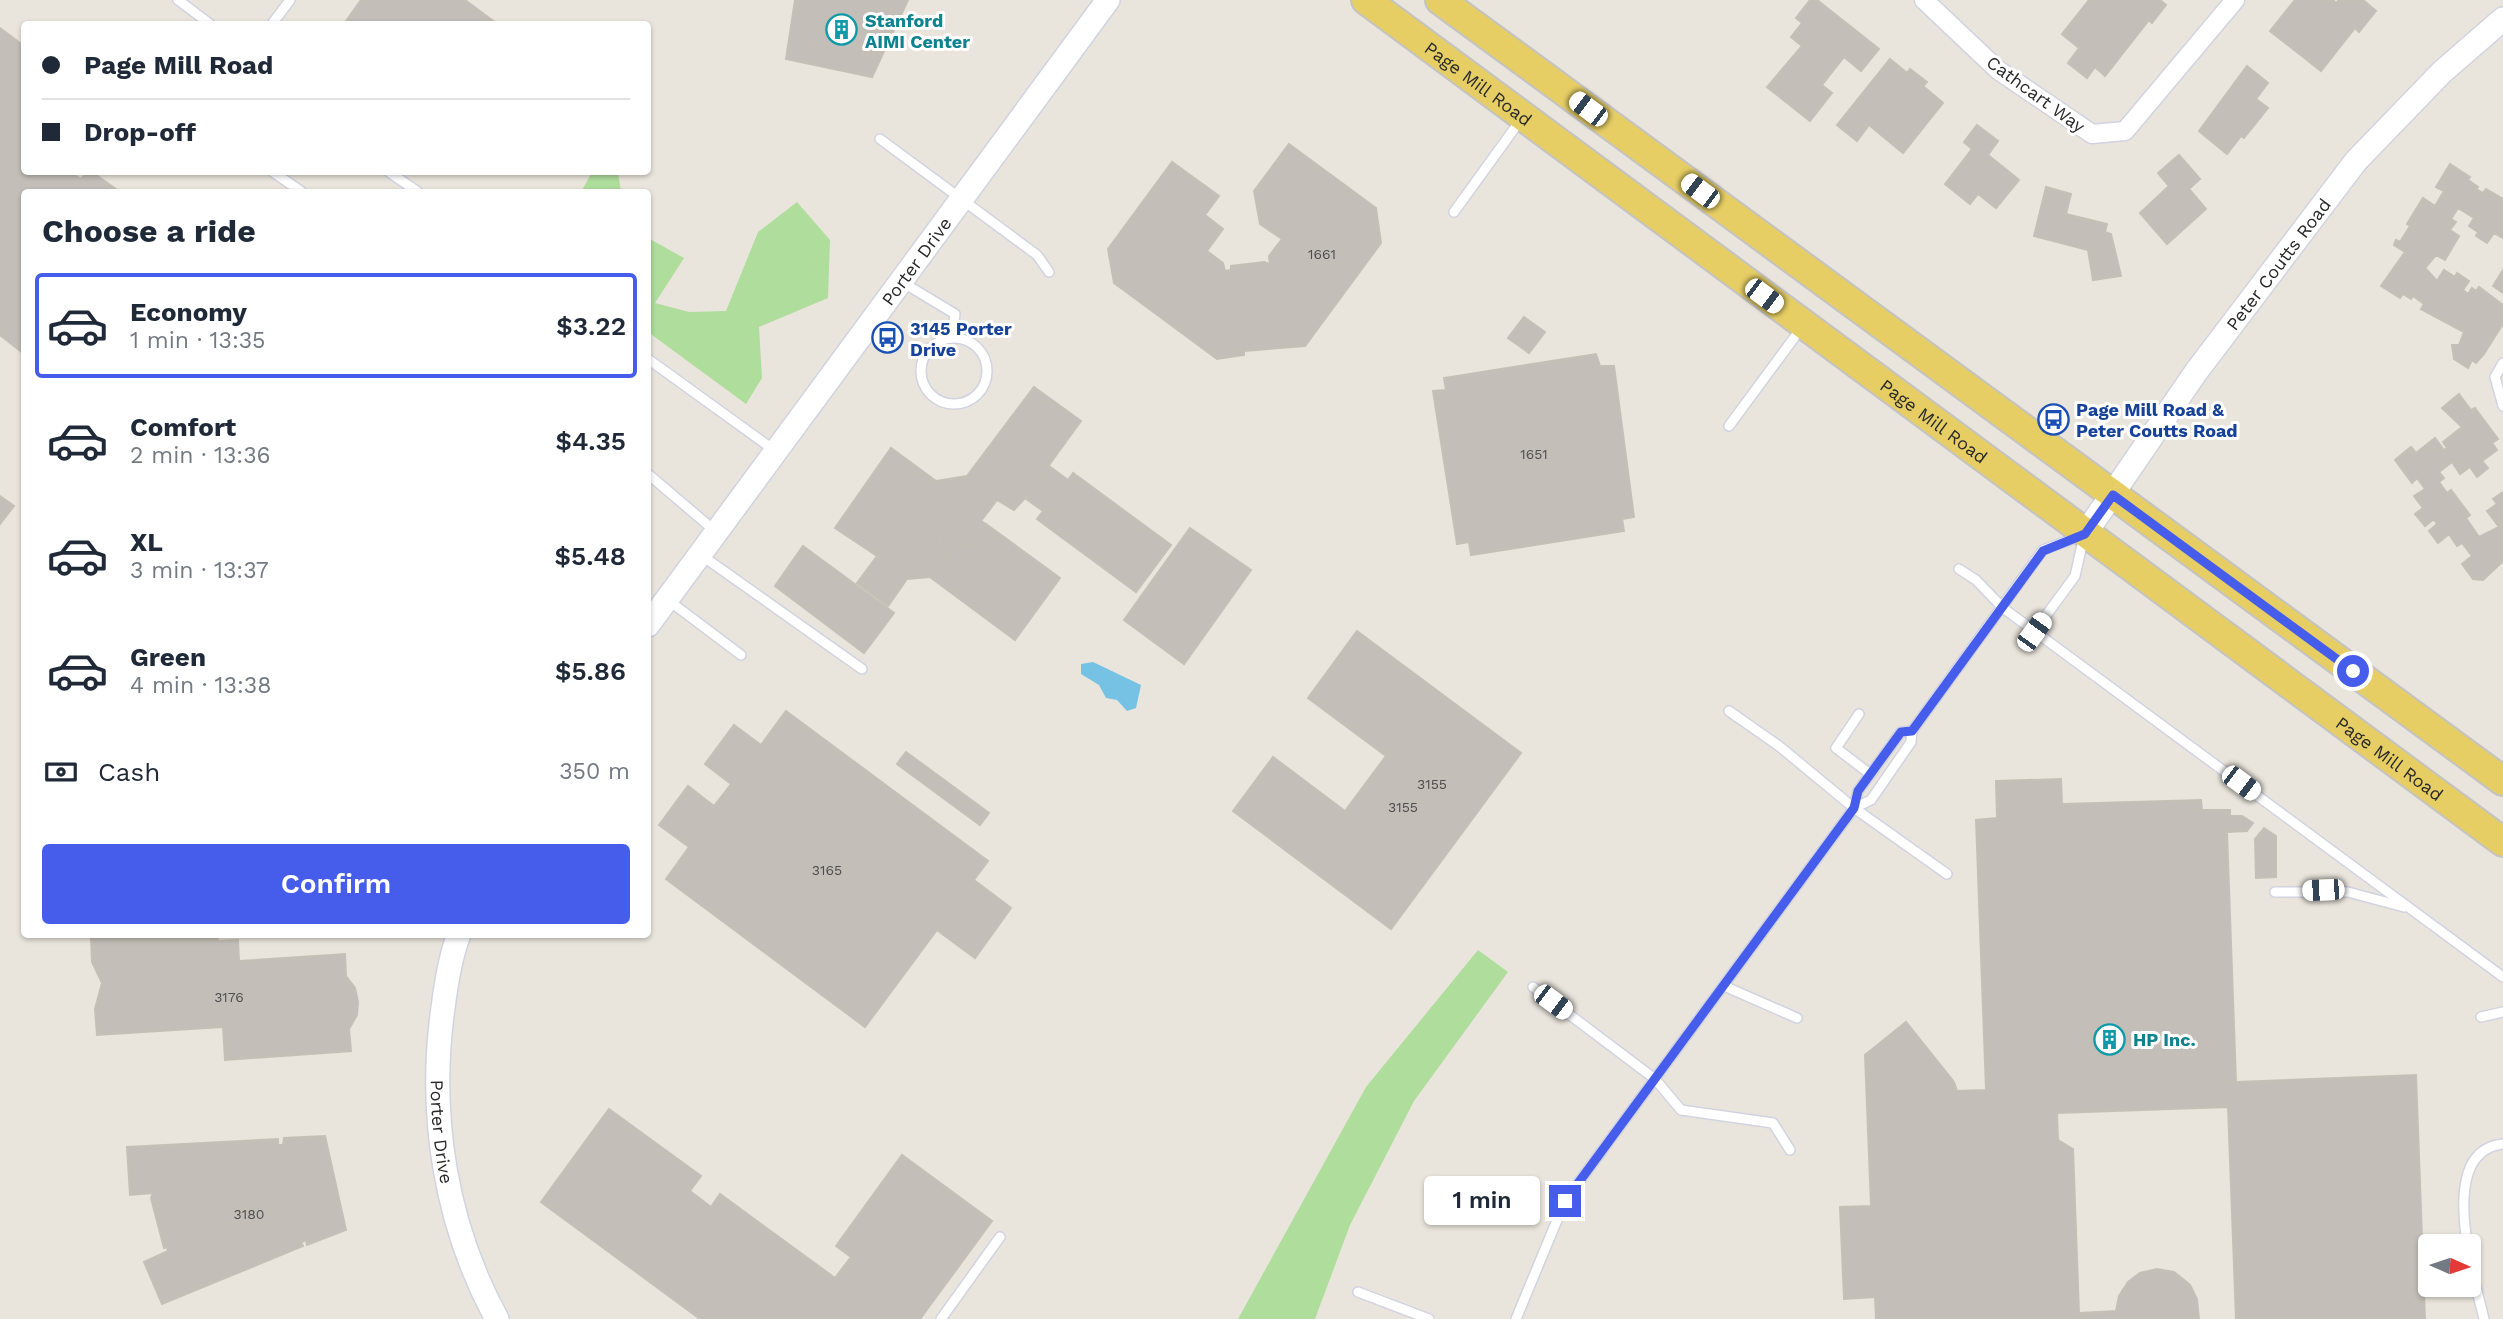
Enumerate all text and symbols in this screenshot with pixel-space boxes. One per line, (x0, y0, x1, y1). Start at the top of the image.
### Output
place label: Stanford AIMI Center (865, 10, 970, 52)
building icon: Stanford AIMI Center (825, 13, 859, 47)
street label: Page Mill Road (1421, 37, 1536, 130)
text: Page Mill Road (84, 50, 273, 80)
street label: Cathcart Way (1983, 51, 2090, 137)
car (1565, 88, 1612, 130)
text: Drop-off (84, 117, 196, 147)
car (1677, 170, 1724, 212)
street label: Peter Coutts Road (2221, 194, 2335, 334)
text: Choose a ride (42, 212, 256, 250)
street label: Porter Drive (877, 213, 955, 309)
house number: 1661 (1308, 246, 1336, 262)
car (1741, 275, 1788, 317)
icon: car (46, 294, 109, 357)
text: Economy (130, 297, 247, 327)
text: $3.22 (556, 311, 626, 341)
place label: 3145 Porter Drive (910, 318, 1012, 360)
bus stop icon: 3145 Porter Drive (870, 321, 904, 355)
text: 1 min · 13:35 (130, 327, 266, 354)
street label: Page Mill Road (1876, 374, 1992, 467)
place label: Page Mill Road & Peter Coutts Road (2076, 399, 2238, 441)
bus stop icon: Page Mill Road & Peter Coutts Road (2036, 402, 2070, 436)
icon: car (46, 409, 109, 472)
text: Comfort (130, 412, 236, 442)
text: $4.35 (555, 426, 626, 456)
text: 2 min · 13:36 (130, 442, 271, 469)
house number: 1651 (1520, 446, 1548, 462)
icon: car (46, 524, 109, 587)
text: XL (130, 527, 163, 557)
text: $5.48 (555, 541, 626, 571)
text: 3 min · 13:37 (130, 557, 269, 584)
car (2014, 609, 2055, 655)
icon: car (46, 639, 109, 702)
text: Green (130, 642, 206, 672)
route start (2337, 655, 2369, 687)
text: $5.86 (555, 656, 626, 686)
text: 4 min · 13:38 (130, 672, 271, 699)
street label: Page Mill Road (2332, 712, 2448, 805)
icon: cash (42, 753, 80, 791)
text: Cash (98, 757, 160, 787)
text: 350 m (559, 758, 630, 785)
car (2218, 762, 2265, 804)
house number: 3155 (1417, 776, 1447, 792)
house number: 3155 (1388, 799, 1418, 815)
button: Confirm (42, 844, 630, 924)
house number: 3165 (812, 862, 842, 878)
car (2302, 879, 2345, 901)
car (1530, 981, 1577, 1023)
house number: 3176 (214, 989, 244, 1005)
building icon: HP Inc. (2093, 1022, 2127, 1056)
place label: HP Inc. (2133, 1029, 2196, 1050)
street label: Porter Drive (427, 1080, 458, 1185)
callout: 1 min (1425, 1176, 1540, 1226)
route end (1549, 1185, 1581, 1217)
text: 1 min (1452, 1187, 1512, 1214)
house number: 3180 (234, 1206, 264, 1222)
north arrow (2418, 1234, 2482, 1297)
map controls (2418, 1234, 2481, 1297)

